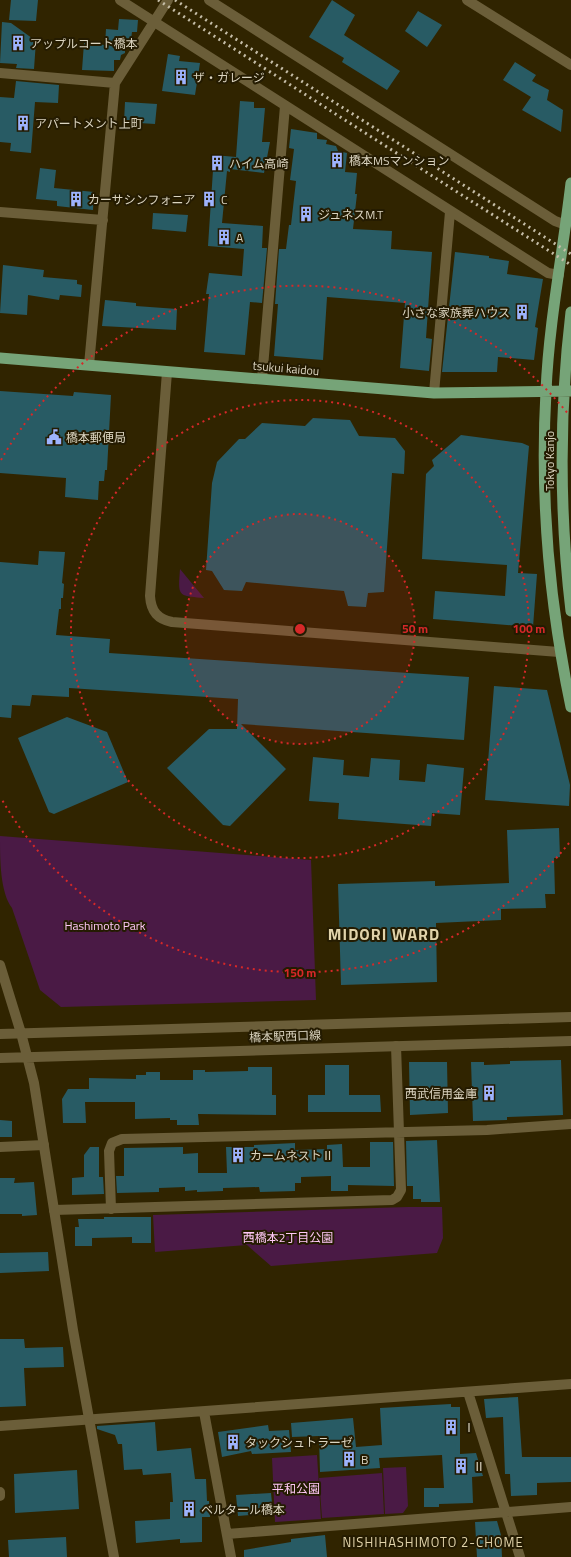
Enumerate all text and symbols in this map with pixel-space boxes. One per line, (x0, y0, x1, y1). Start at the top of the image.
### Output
building icon: アップルコート橋本 (9, 34, 27, 52)
place label: アップルコート橋本 (30, 34, 138, 53)
building icon: ザ・ガレージ (172, 68, 190, 86)
place label: ザ・ガレージ (193, 68, 265, 87)
building icon: アパートメント上町 (14, 114, 32, 132)
place label: アパートメント上町 (35, 114, 143, 133)
building icon: 橋本MSマンション (328, 151, 346, 169)
place label: 橋本MSマンション (349, 151, 450, 170)
building icon: ハイム高崎 (208, 154, 226, 172)
place label: ハイム高崎 (229, 154, 289, 173)
building icon: カーサシンフォニア (67, 190, 85, 208)
place label: カーサシンフォニア (88, 190, 195, 209)
building icon: C (200, 190, 218, 208)
place label: C (221, 190, 228, 209)
building icon: ジュネスM.T (297, 205, 315, 223)
place label: ジュネスM.T (318, 205, 384, 224)
building icon: A (215, 228, 233, 246)
place label: A (236, 228, 243, 247)
place label: 小さな家族葬ハウス (402, 303, 510, 322)
building icon: 小さな家族葬ハウス (513, 303, 531, 321)
street label: tsukui kaidou (252, 356, 320, 380)
public building icon: 橋本郵便局 (45, 428, 63, 446)
place label: 橋本郵便局 (66, 428, 126, 447)
street label: Tokyo Kanjo (540, 431, 559, 491)
text: 50 m (402, 619, 428, 638)
text: 100 m (513, 619, 545, 638)
centre of rings (293, 622, 307, 636)
park label: Hashimoto Park (64, 916, 146, 935)
district label: MIDORI WARD (328, 922, 440, 946)
text: 150 m (284, 963, 316, 982)
street label: 橋本駅西口線 (249, 1025, 321, 1047)
place label: 西武信用金庫 (405, 1084, 477, 1103)
building icon: 西武信用金庫 (480, 1084, 498, 1102)
building icon: カームネストⅡ (229, 1146, 247, 1164)
place label: カームネストⅡ (250, 1146, 334, 1165)
park label: 西橋本2丁目公園 (243, 1228, 333, 1247)
building icon: Ⅰ (442, 1418, 460, 1436)
place label: Ⅰ (463, 1418, 475, 1437)
building icon: タックシュトラーゼ (224, 1433, 242, 1451)
place label: タックシュトラーゼ (245, 1433, 353, 1452)
building icon: B (340, 1450, 358, 1468)
place label: B (361, 1450, 368, 1469)
building icon: Ⅱ (452, 1457, 470, 1475)
place label: Ⅱ (473, 1457, 485, 1476)
park label: 平和公園 (272, 1479, 320, 1498)
building icon: ベルタール橋本 (180, 1500, 198, 1518)
place label: ベルタール橋本 (201, 1500, 285, 1519)
district label: NISHIHASHIMOTO 2-CHOME (342, 1532, 524, 1552)

